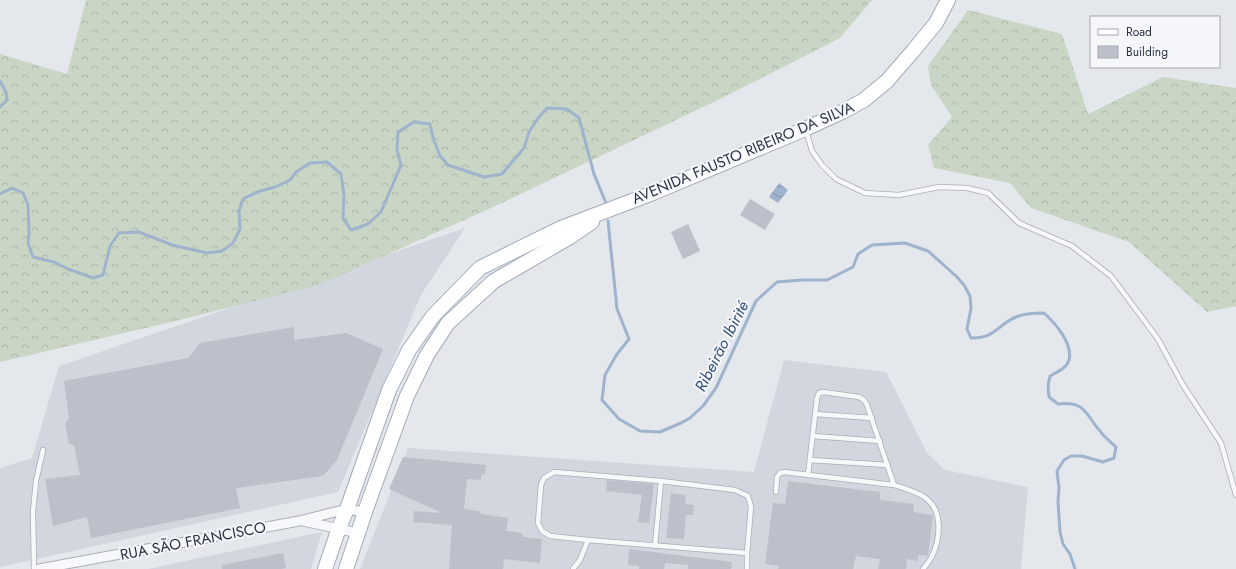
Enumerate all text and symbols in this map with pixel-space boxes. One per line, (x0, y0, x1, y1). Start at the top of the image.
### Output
legend (1090, 16, 1220, 68)
text: Road (1126, 23, 1152, 41)
text: Building (1126, 43, 1168, 61)
street label: AVENIDA FAUSTO RIBEIRO DA SILVA (629, 96, 857, 210)
water label: Ribeirão Ibirité (689, 296, 755, 395)
street label: RUA SÃO FRANCISCO (118, 516, 268, 566)

